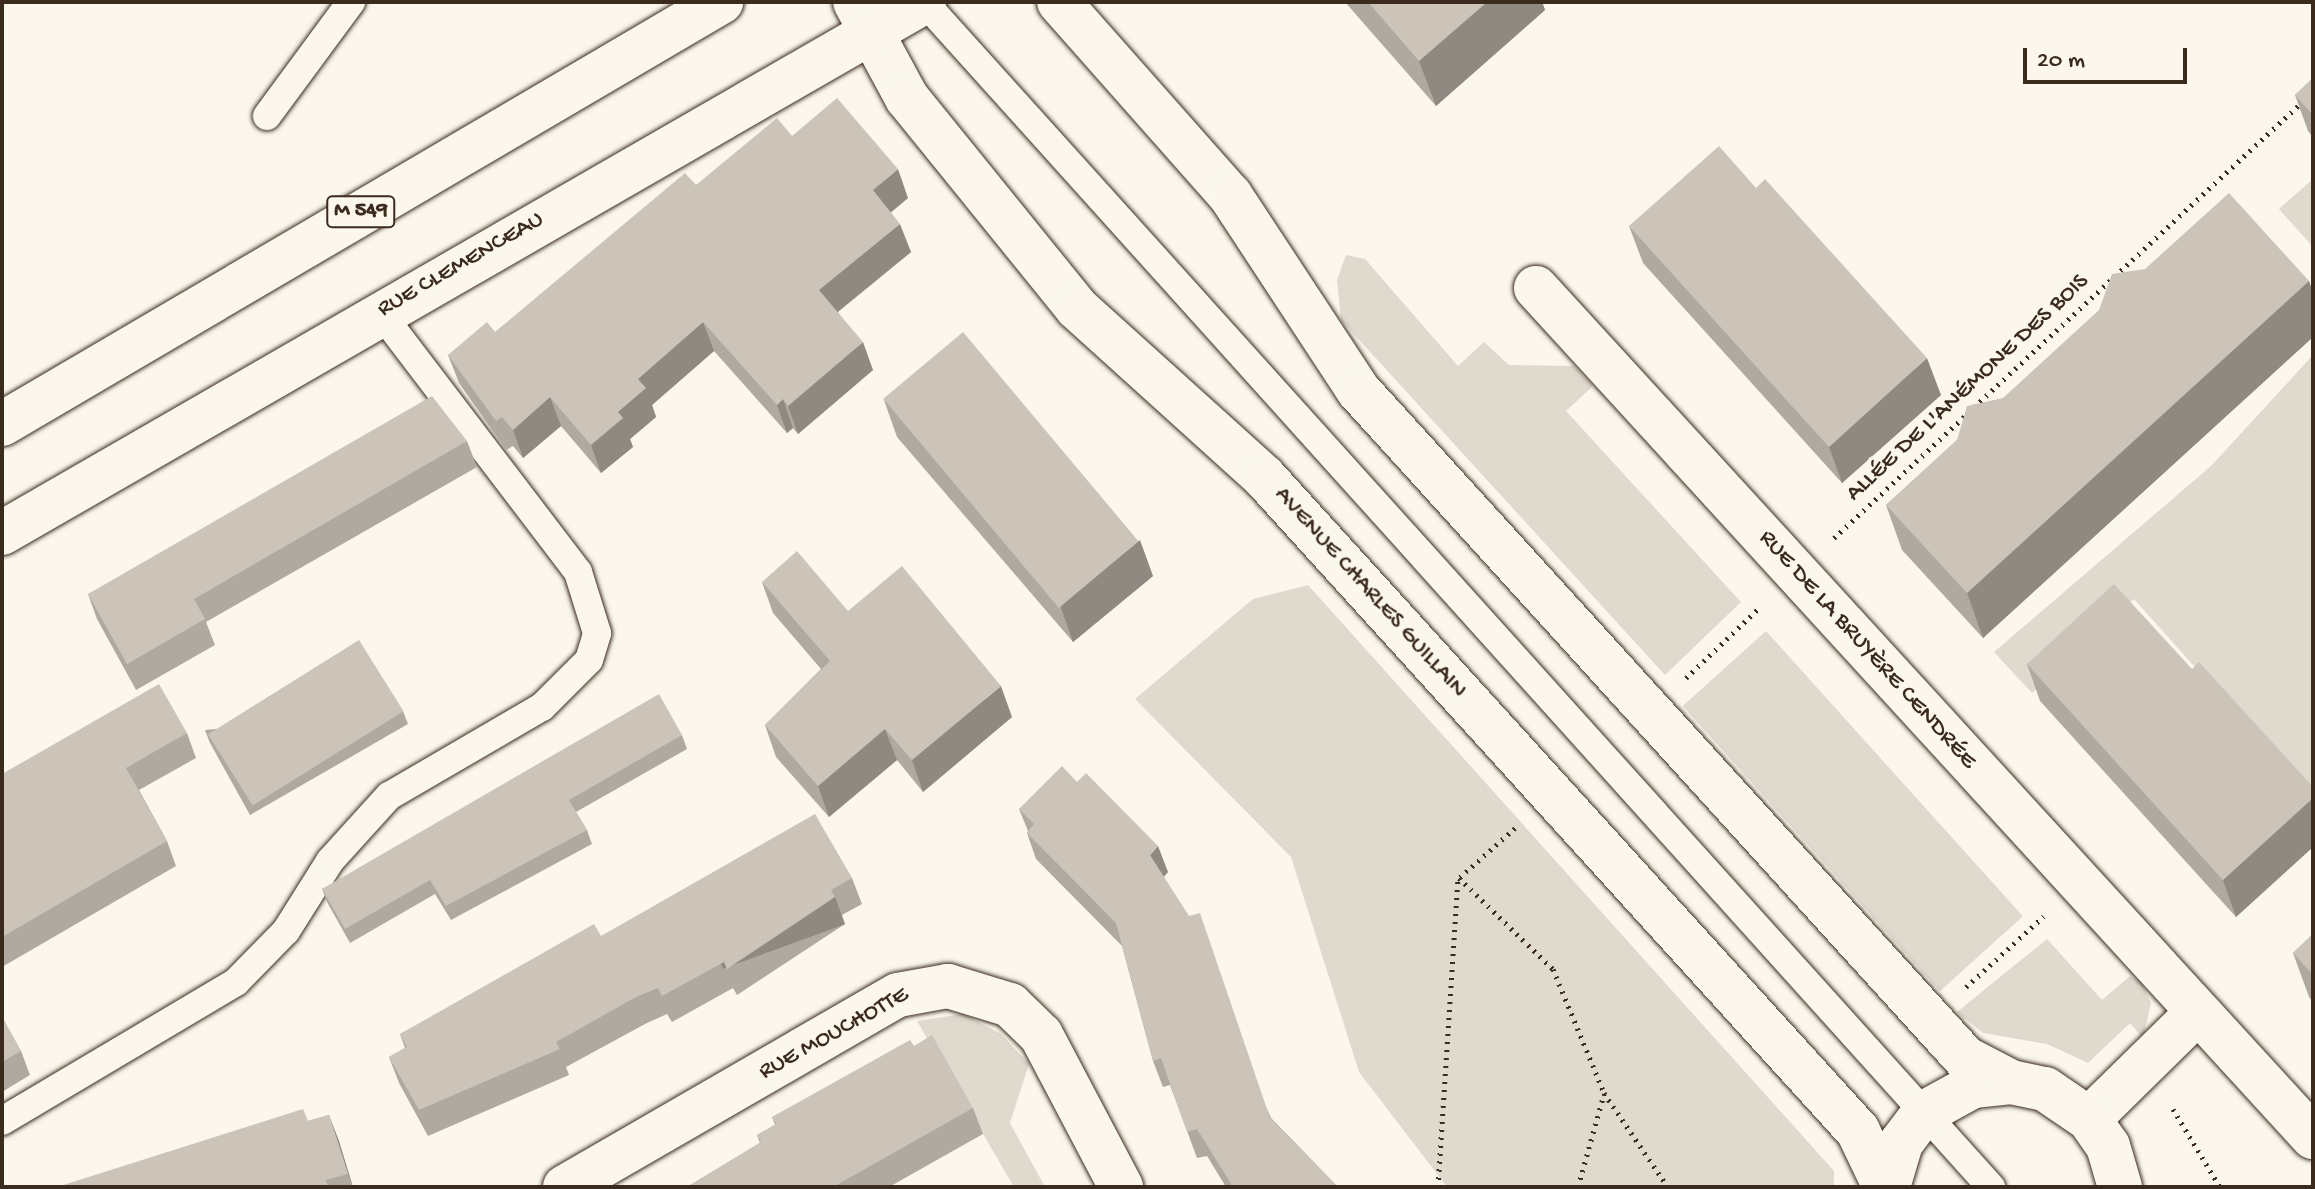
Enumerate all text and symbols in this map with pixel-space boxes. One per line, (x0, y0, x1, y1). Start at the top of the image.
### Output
scale bar (2027, 32, 2191, 82)
text: 20 m (2037, 47, 2085, 76)
road number: M 549 (325, 194, 397, 230)
street label: RUE CLEMENCEAU (373, 206, 549, 324)
street label: ALLÉE DE L'ANÉMONE DES BOIS (1841, 268, 2095, 508)
street label: AVENUE CHARLES GUILLAIN (1267, 481, 1473, 705)
street label: RUE DE LA BRUYÈRE CENDRÉE (1752, 525, 1982, 775)
street label: RUE MOUCHOTTE (754, 981, 914, 1087)

